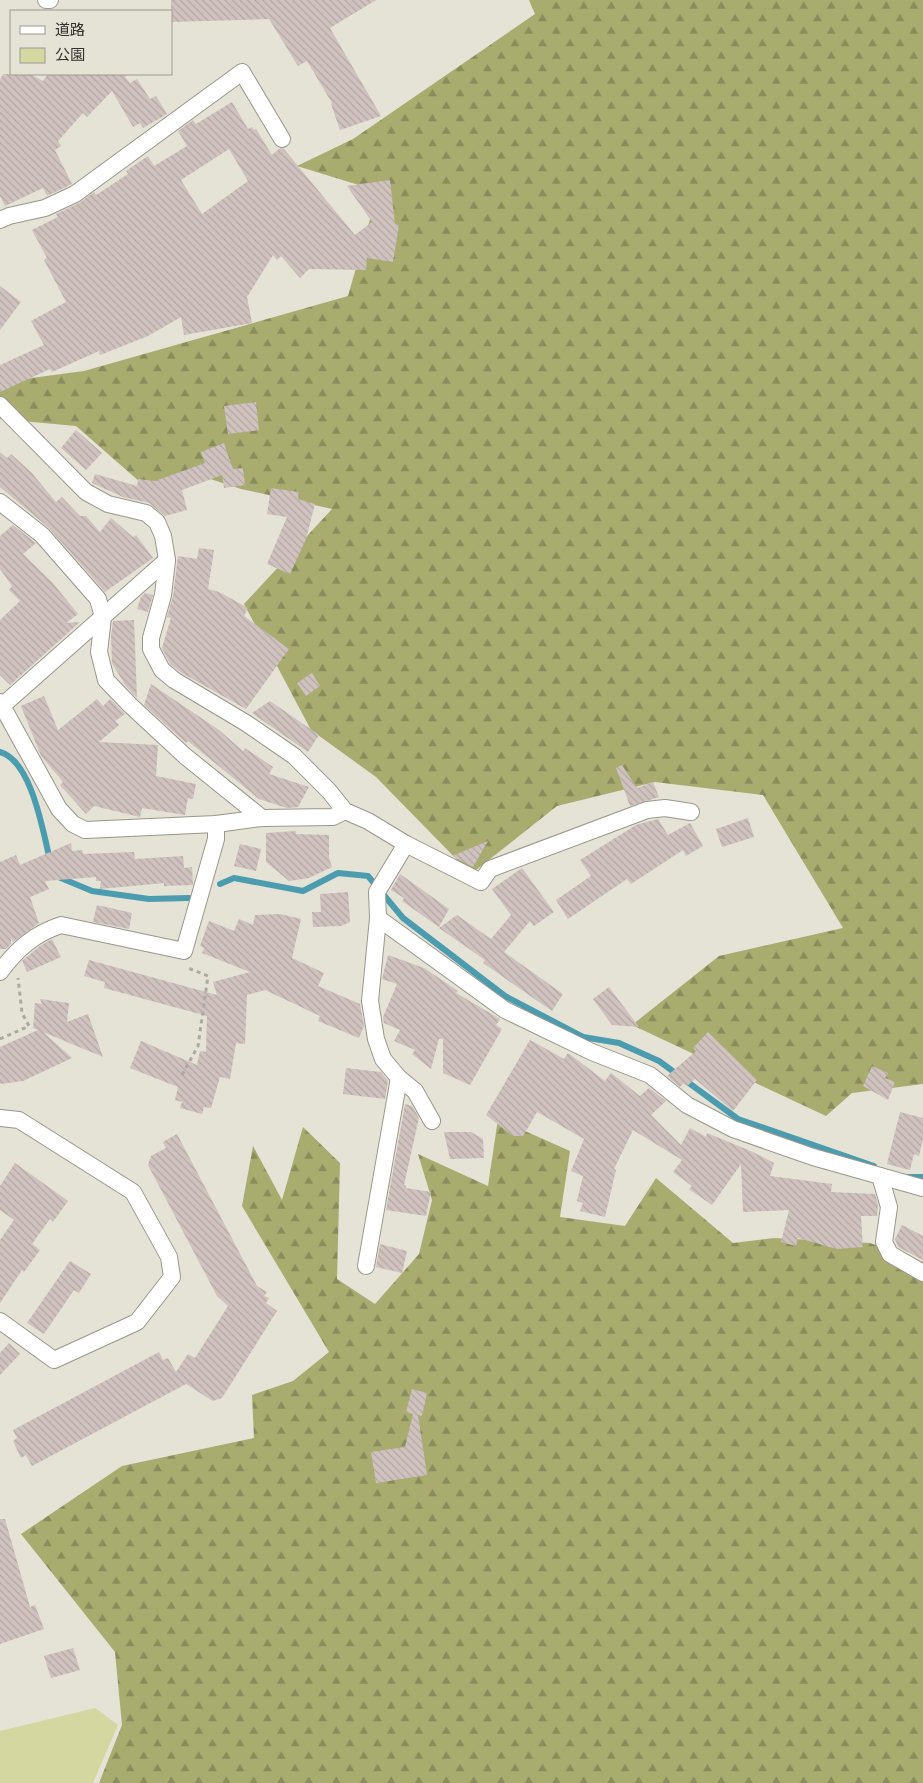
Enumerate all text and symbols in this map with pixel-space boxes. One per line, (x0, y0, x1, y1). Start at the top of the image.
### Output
legend (10, 10, 172, 75)
text: 道路 (55, 19, 85, 40)
text: 公園 (55, 44, 85, 65)

